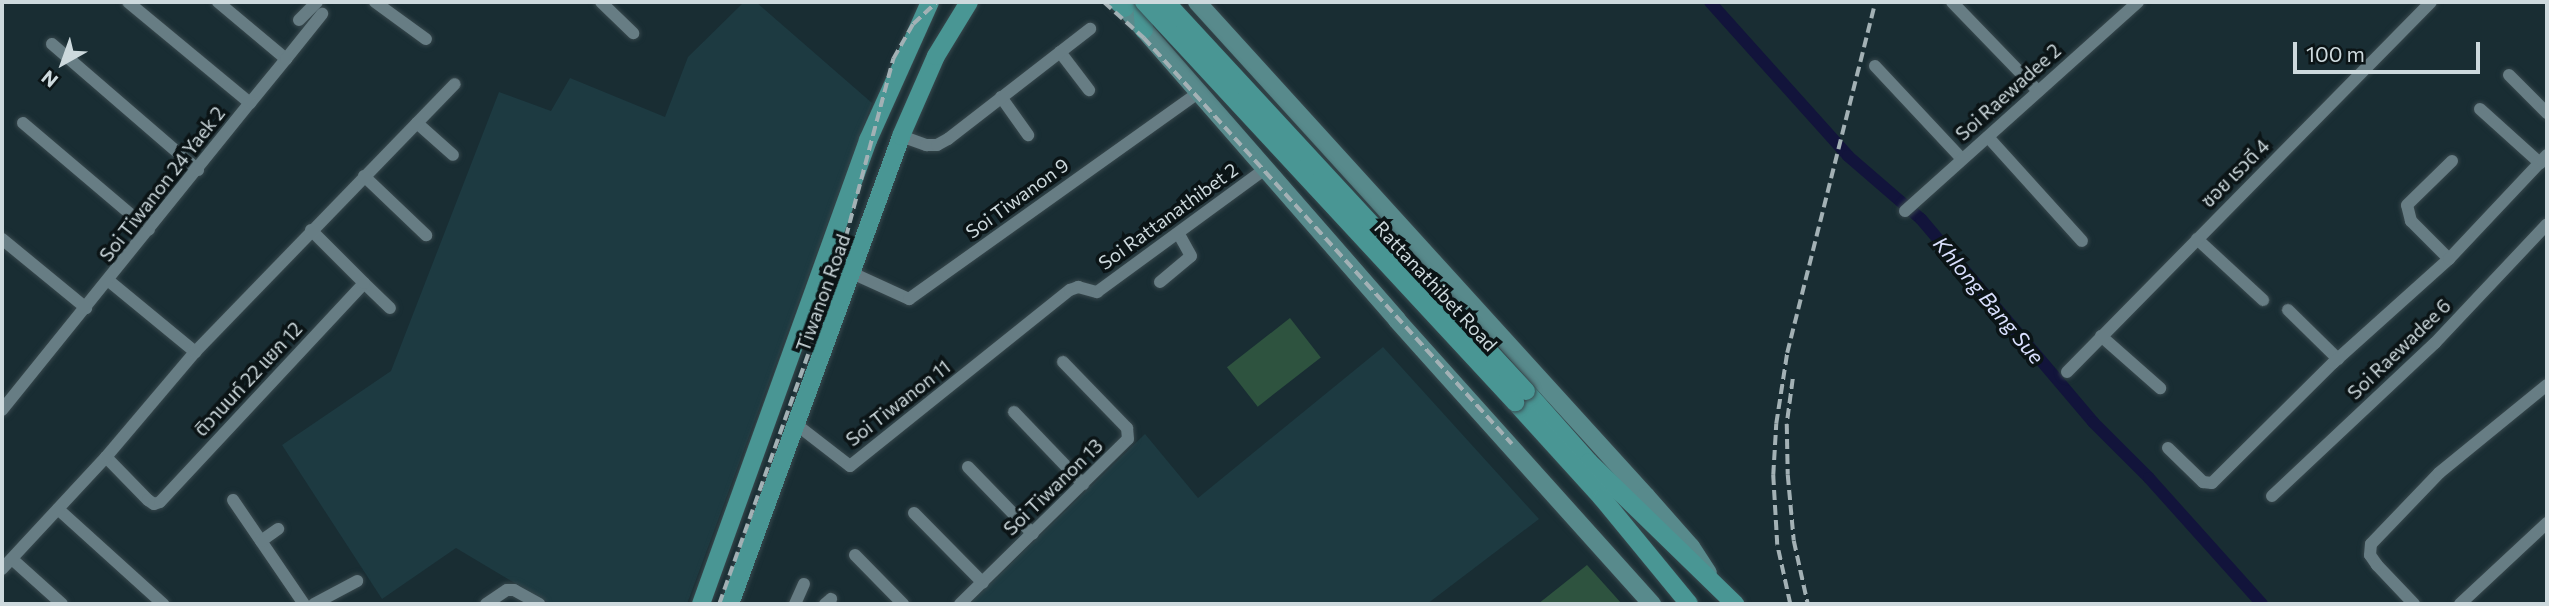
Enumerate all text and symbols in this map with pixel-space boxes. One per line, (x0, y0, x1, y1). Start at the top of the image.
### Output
north arrow (28, 28, 98, 98)
scale bar (2297, 28, 2484, 72)
street label: Soi Raewadee 2 (1951, 39, 2065, 145)
text: 100 m (2306, 41, 2365, 66)
text: N (36, 66, 62, 93)
street label: Soi Tiwanon 24 Yaek 2 (95, 102, 229, 266)
street label: ซอย เรวดี 4 (2196, 134, 2274, 212)
street label: Soi Tiwanon 9 (961, 153, 1073, 243)
street label: Soi Rattanathibet 2 (1094, 158, 1242, 274)
street label: Rattanathibet Road (1370, 216, 1502, 356)
street label: Tiwanon Road (791, 231, 855, 355)
water label: Khlong Bang Sue (1928, 231, 2050, 369)
street label: Soi Raewadee 6 (2343, 294, 2455, 404)
street label: ติวานนท์ 22 แยก 12 (189, 317, 307, 441)
street label: Soi Tiwanon 11 (841, 355, 955, 451)
street label: Soi Tiwanon 13 (999, 434, 1107, 540)

